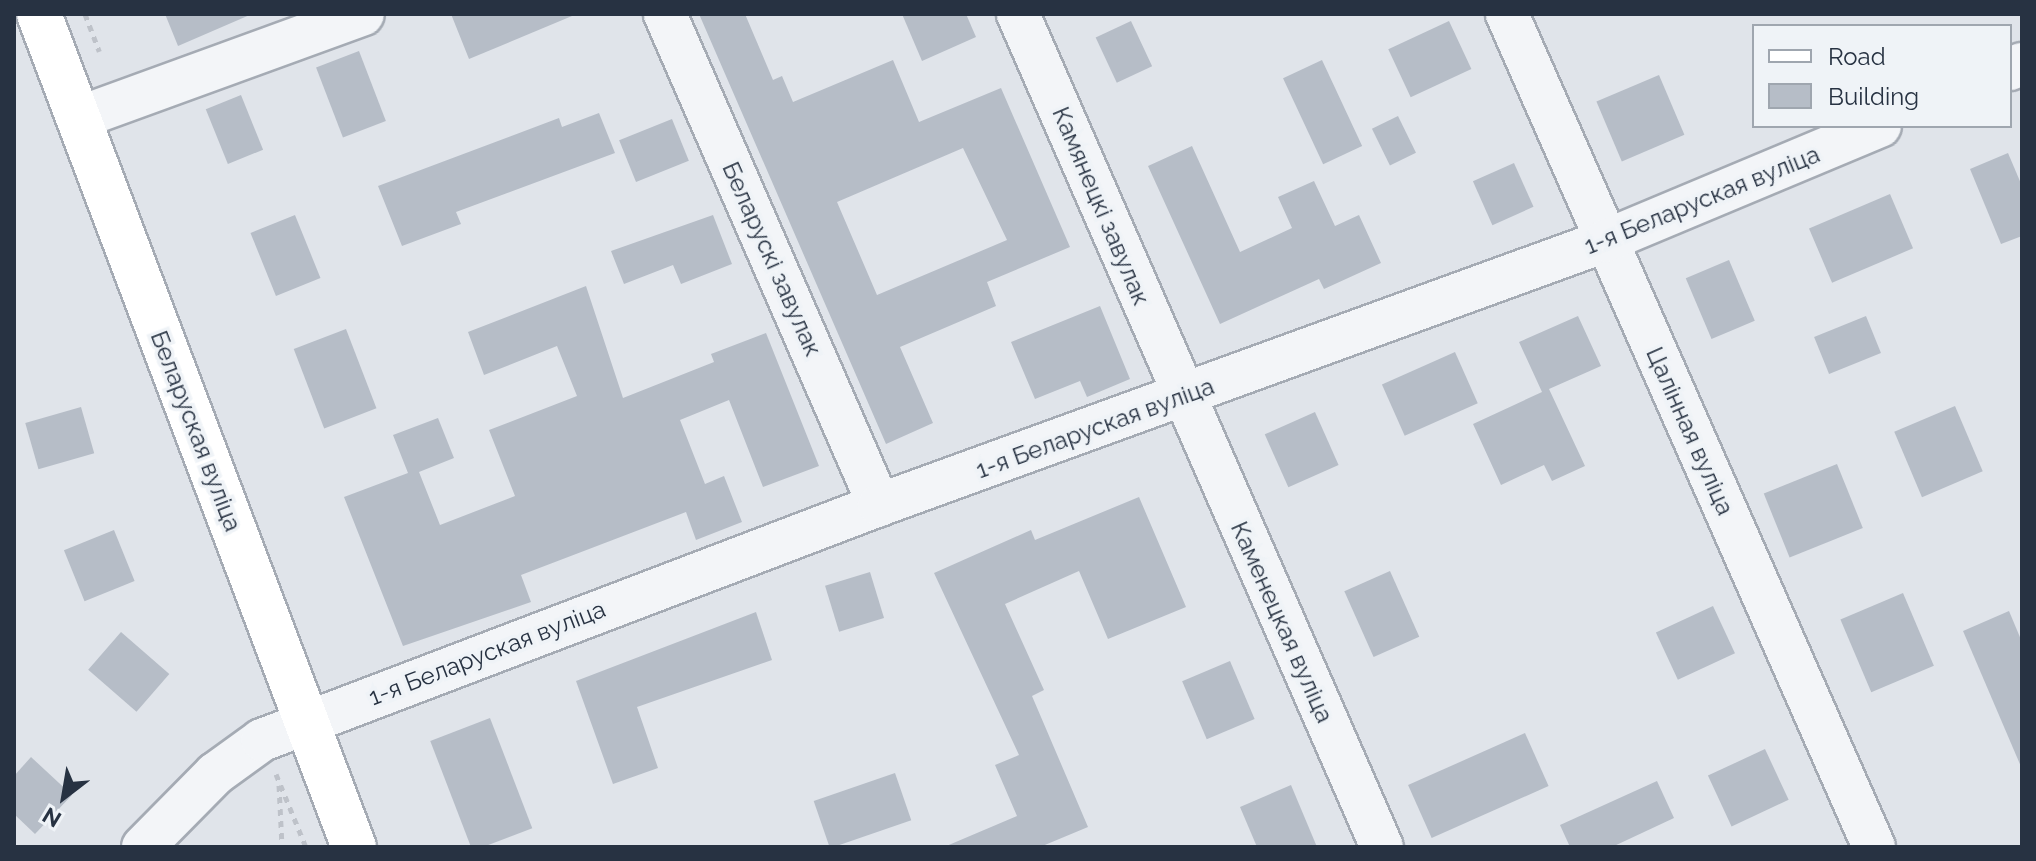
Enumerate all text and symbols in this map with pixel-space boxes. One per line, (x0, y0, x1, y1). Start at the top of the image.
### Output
legend (1752, 24, 2012, 128)
text: Road (1828, 42, 1886, 71)
text: Building (1828, 82, 1919, 111)
street label: Камянецкі завулак (1046, 103, 1156, 309)
street label: 1-я Беларуская вуліца (1580, 140, 1824, 260)
street label: Беларускі завулак (716, 157, 828, 361)
street label: Беларуская вуліца (145, 327, 247, 535)
street label: Цалінная вуліца (1640, 343, 1740, 519)
street label: 1-я Беларуская вуліца (972, 372, 1218, 484)
street label: Каменецкая вуліца (1225, 517, 1339, 727)
street label: 1-я Беларуская вуліца (365, 595, 609, 711)
north arrow (24, 757, 104, 837)
text: N (38, 802, 66, 833)

